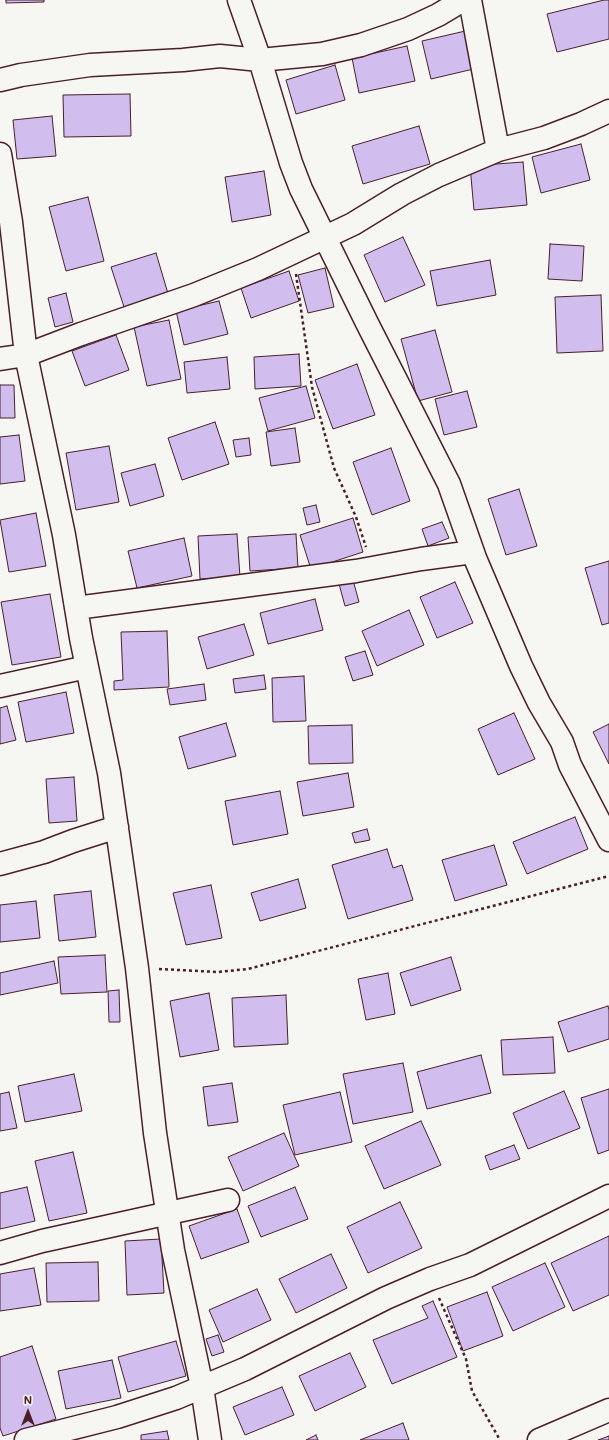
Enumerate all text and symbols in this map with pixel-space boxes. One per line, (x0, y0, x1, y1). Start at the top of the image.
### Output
north arrow (8, 1392, 48, 1432)
text: N (24, 1392, 32, 1407)

